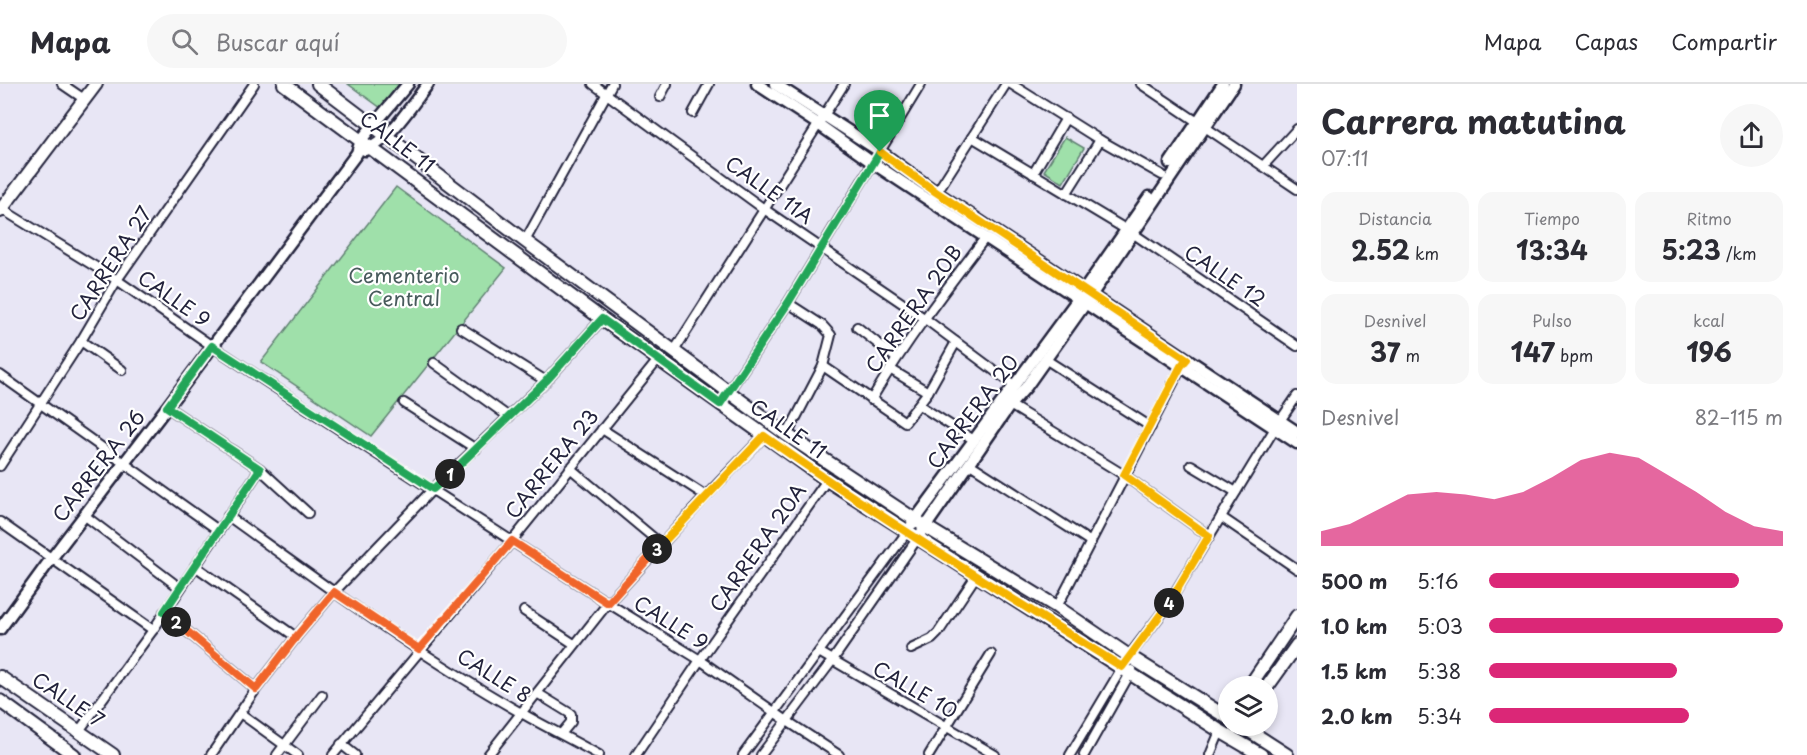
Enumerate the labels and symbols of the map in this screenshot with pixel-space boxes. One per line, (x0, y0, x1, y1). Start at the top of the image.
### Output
pin (854, 90, 905, 152)
street label: CALLE 11 (354, 103, 441, 179)
street label: CALLE 11A (719, 148, 820, 231)
street label: CARRERA 27 (62, 200, 159, 327)
street label: CALLE 12 (1179, 237, 1272, 314)
street label: CARRERA 20B (858, 238, 969, 379)
park label: Cementerio Central (348, 260, 460, 313)
street label: CALLE 9 (132, 262, 217, 334)
street label: CARRERA 20 (919, 348, 1025, 475)
street label: CALLE 11 (744, 391, 833, 465)
street label: CARRERA 23 (497, 402, 605, 525)
street label: CARRERA 26 (45, 403, 152, 528)
pin: 1 (435, 459, 465, 489)
street label: CARRERA 20A (702, 477, 813, 618)
pin: 3 (642, 534, 672, 564)
street label: CALLE 9 (628, 587, 715, 657)
pin: 4 (1154, 588, 1184, 618)
pin: 2 (161, 607, 191, 637)
street label: CALLE 8 (451, 640, 538, 710)
street label: CALLE 10 (868, 653, 963, 725)
street label: CALLE 7 (26, 664, 111, 734)

